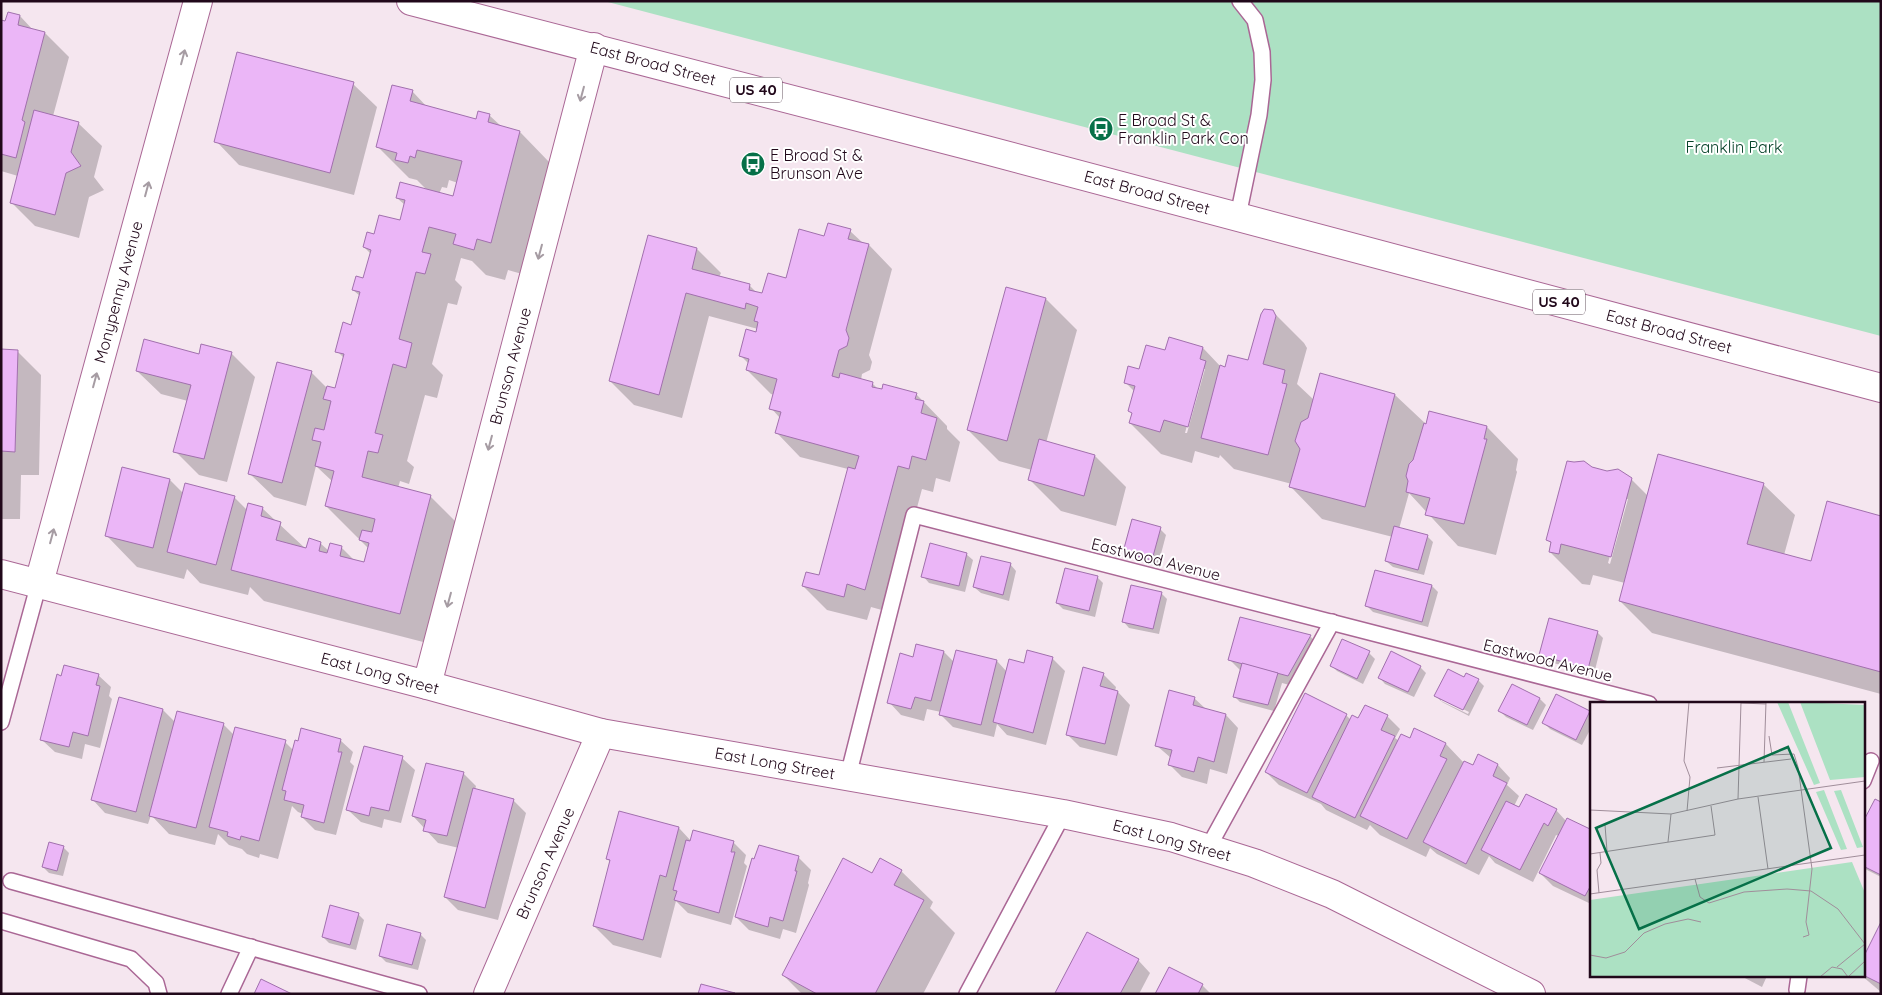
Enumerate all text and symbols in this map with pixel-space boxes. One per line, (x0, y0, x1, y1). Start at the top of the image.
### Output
street label: East Broad Street (588, 37, 718, 89)
one-way arrow (178, 49, 188, 65)
road number: US 40 (730, 78, 782, 102)
one-way arrow (577, 86, 586, 102)
place label: E Broad St & Franklin Park Con (1118, 110, 1249, 148)
bus stop icon: E Broad St & Franklin Park Con (1088, 116, 1114, 142)
park label: Franklin Park (1686, 137, 1782, 157)
place label: E Broad St & Brunson Ave (770, 145, 863, 183)
bus stop icon: E Broad St & Brunson Ave (740, 151, 766, 177)
street label: East Broad Street (1082, 166, 1212, 218)
one-way arrow (142, 182, 152, 198)
street label: Monypenny Avenue (89, 219, 147, 365)
one-way arrow (535, 243, 545, 259)
road number: US 40 (1533, 290, 1585, 314)
street label: Brunson Avenue (485, 305, 535, 427)
street label: East Broad Street (1604, 305, 1734, 357)
one-way arrow (90, 372, 100, 388)
one-way arrow (485, 434, 495, 450)
one-way arrow (47, 529, 57, 545)
street label: Eastwood Avenue (1089, 533, 1223, 585)
one-way arrow (444, 591, 453, 607)
street label: Eastwood Avenue (1481, 634, 1615, 686)
street label: East Long Street (319, 648, 441, 698)
inset map (1590, 702, 1864, 978)
street label: East Long Street (713, 743, 837, 783)
street label: Brunson Avenue (511, 804, 579, 922)
street label: East Long Street (1111, 815, 1233, 865)

